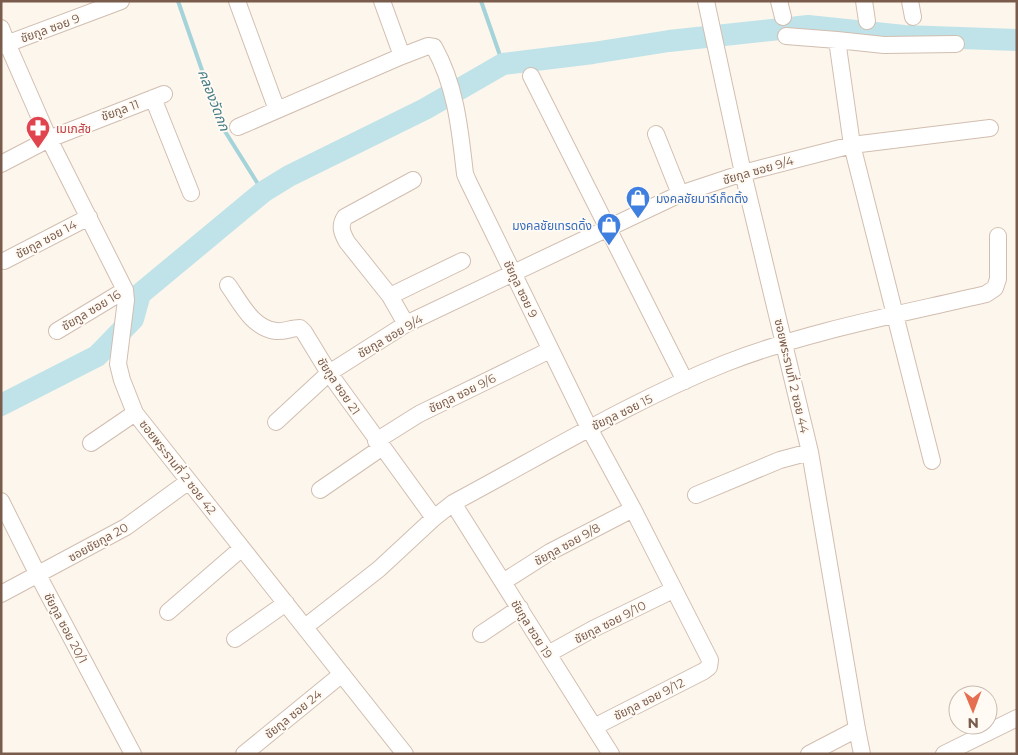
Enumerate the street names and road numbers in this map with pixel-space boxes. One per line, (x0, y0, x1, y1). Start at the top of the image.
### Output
street label: ชัยกูล ซอย 9 (18, 10, 82, 46)
street label: ชัยกูล 11 (99, 96, 141, 124)
street label: ชัยกูล ซอย 9/4 (721, 153, 795, 187)
street label: ชัยกูล ซอย 14 (13, 217, 79, 261)
street label: ชัยกูล ซอย 9 (501, 258, 541, 320)
street label: ชัยกูล ซอย 16 (59, 286, 123, 334)
street label: ชัยกูล ซอย 9/4 (355, 311, 425, 361)
street label: ซอยพระรามที่ 2 ซอย 44 (772, 317, 813, 435)
street label: ชัยกูล ซอย 21 (314, 354, 364, 418)
street label: ชัยกูล ซอย 9/6 (426, 370, 498, 416)
street label: ชัยกูล ซอย 15 (589, 391, 655, 433)
street label: ซอยพระรามที่ 2 ซอย 42 (136, 416, 221, 517)
street label: ซอยชัยกูล 20 (65, 519, 131, 565)
street label: ชัยกูล ซอย 9/8 (531, 520, 603, 568)
street label: ชัยกูล ซอย 20/1 (41, 590, 91, 666)
street label: ชัยกูล ซอย 19 (508, 597, 556, 661)
street label: ชัยกูล ซอย 9/10 (572, 597, 648, 646)
street label: ชัยกูล ซอย 9/12 (611, 675, 687, 723)
street label: ชัยกูล ซอย 24 (261, 686, 325, 742)

